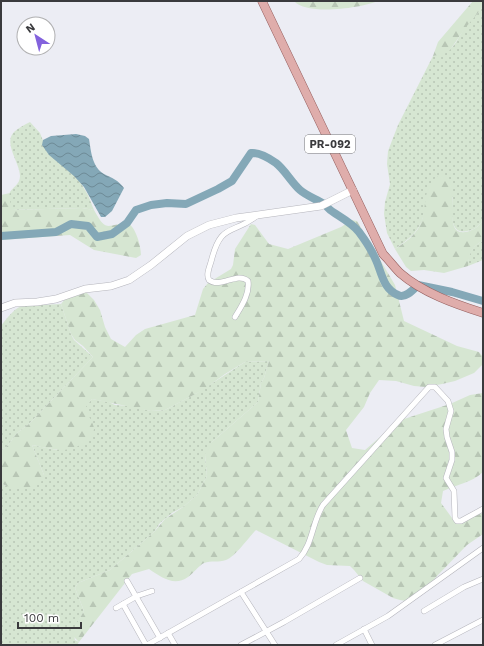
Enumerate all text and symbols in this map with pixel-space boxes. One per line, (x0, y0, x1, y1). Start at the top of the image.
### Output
north arrow (16, 16, 56, 56)
text: N (23, 21, 38, 36)
road number: PR-092 (305, 135, 355, 153)
scale bar (18, 604, 81, 630)
text: 100 m (24, 611, 59, 625)

